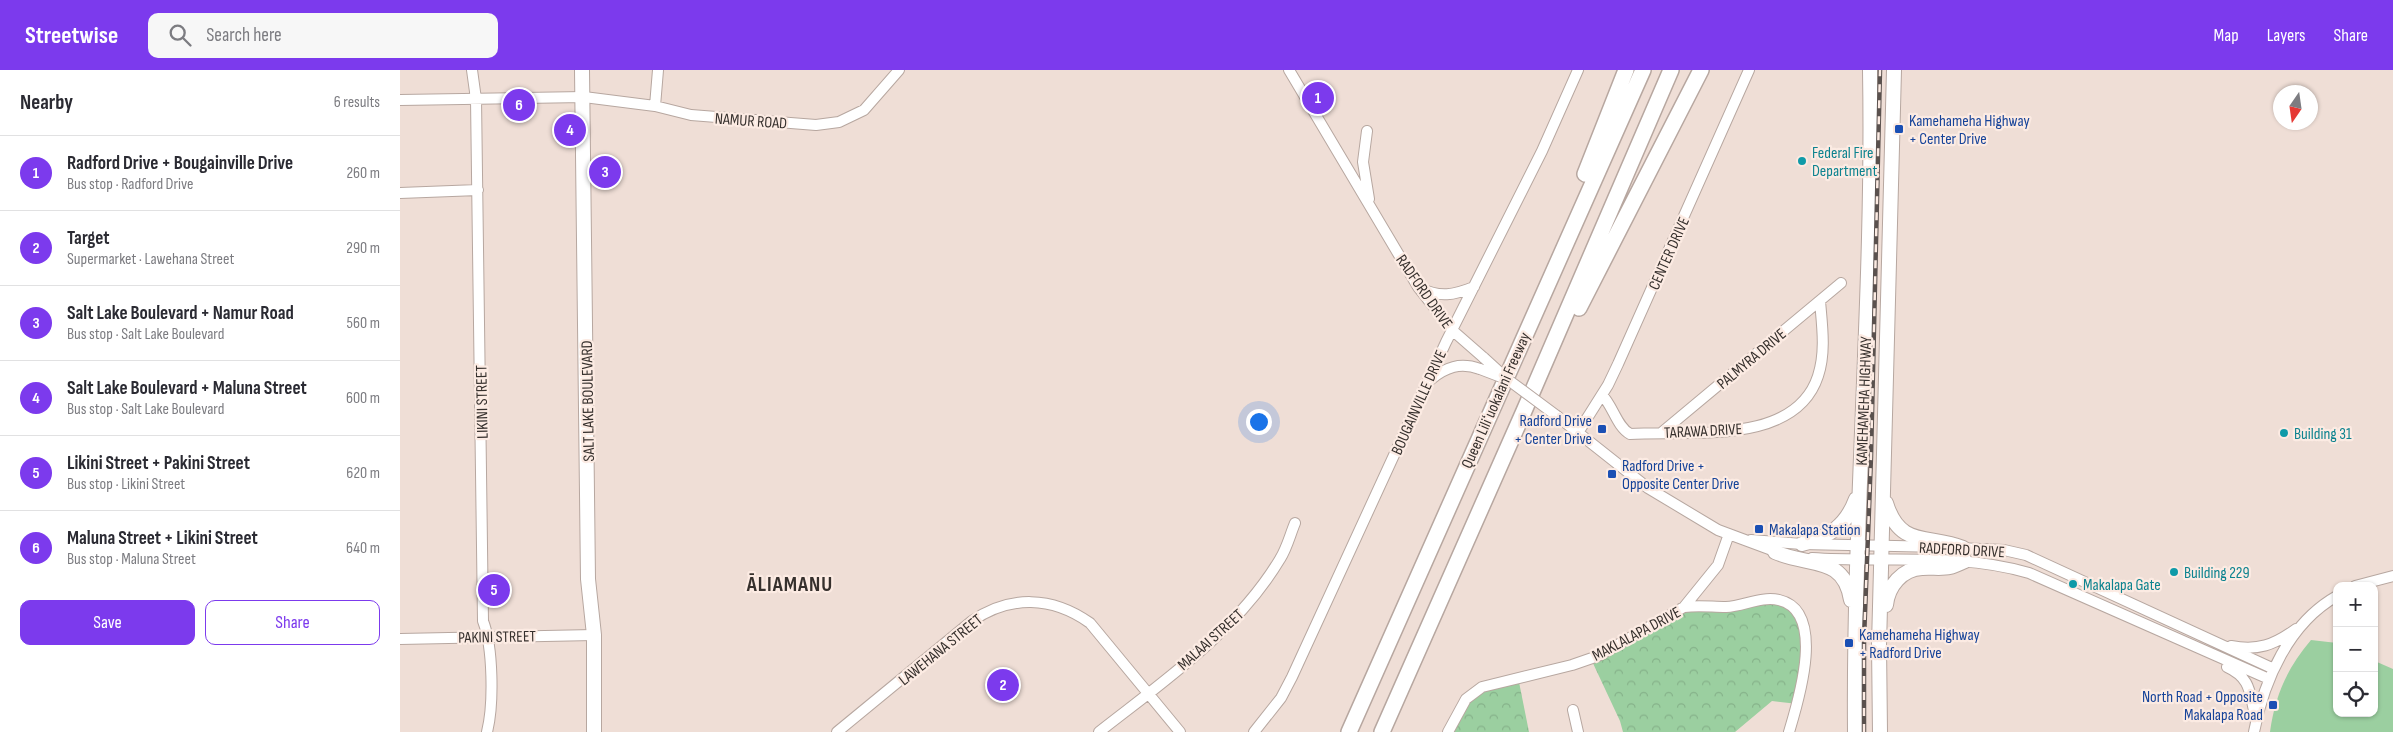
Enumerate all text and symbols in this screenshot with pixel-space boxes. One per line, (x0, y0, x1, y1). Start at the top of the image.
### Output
search box (148, 13, 498, 58)
text: Streetwise (25, 21, 118, 50)
icon: search (166, 21, 194, 49)
text: Search here (206, 24, 282, 47)
text: Map (2214, 25, 2239, 46)
text: Layers (2267, 25, 2306, 46)
text: Share (2334, 25, 2368, 46)
pin: 1 (1302, 79, 1334, 117)
north arrow (2273, 85, 2318, 130)
pin: 6 (503, 86, 535, 124)
text: Nearby (20, 90, 73, 115)
text: 6 results (334, 93, 380, 112)
street label: NAMUR ROAD (714, 110, 788, 133)
pin: 4 (554, 111, 586, 149)
place label: Kamehameha Highway + Center Drive (1909, 112, 2030, 149)
marker: Kamehameha Highway + Center Drive (1893, 123, 1905, 135)
place label: Federal Fire Department (1812, 144, 1877, 181)
text: Radford Drive + Bougainville Drive (67, 152, 293, 175)
pin: 3 (589, 153, 621, 191)
marker: Federal Fire Department (1796, 155, 1808, 167)
text: 1 (33, 164, 39, 183)
text: 260 m (346, 164, 380, 183)
text: Bus stop · Radford Drive (67, 175, 194, 194)
street label: CENTER DRIVE (1645, 214, 1694, 293)
text: Target (67, 227, 110, 250)
text: 2 (32, 239, 40, 258)
text: 290 m (346, 239, 380, 258)
text: Supermarket · Lawehana Street (67, 250, 234, 269)
street label: RADFORD DRIVE (1391, 251, 1456, 333)
text: Salt Lake Boulevard + Namur Road (67, 302, 294, 325)
text: 3 (32, 314, 40, 333)
text: 560 m (347, 314, 380, 333)
text: Bus stop · Salt Lake Boulevard (67, 325, 224, 344)
street label: PALMYRA DRIVE (1714, 325, 1790, 394)
street label: Queen Liliʻuokalani Freeway (1458, 330, 1535, 472)
street label: KAMEHAMEHA HIGHWAY (1853, 336, 1876, 466)
street label: SALT LAKE BOULEVARD (578, 340, 599, 462)
street label: BOUGAINVILLE DRIVE (1388, 347, 1451, 458)
street label: LIKINI STREET (472, 364, 493, 439)
text: Salt Lake Boulevard + Maluna Street (67, 377, 307, 400)
text: 4 (32, 389, 40, 408)
text: 600 m (346, 389, 380, 408)
text: Bus stop · Salt Lake Boulevard (67, 400, 224, 419)
your location (1246, 409, 1272, 435)
place label: Radford Drive + Center Drive (1514, 412, 1592, 449)
street label: TARAWA DRIVE (1664, 420, 1743, 443)
marker: Radford Drive + Center Drive (1596, 423, 1608, 435)
place label: Building 31 (2294, 425, 2352, 444)
marker: Building 31 (2278, 427, 2290, 439)
text: Likini Street + Pakini Street (67, 452, 250, 475)
place label: Radford Drive + Opposite Center Drive (1622, 457, 1740, 494)
text: 5 (32, 464, 40, 483)
text: 620 m (346, 464, 380, 483)
marker: Radford Drive + Opposite Center Drive (1606, 468, 1618, 480)
text: Bus stop · Likini Street (67, 475, 185, 494)
place label: Makalapa Station (1769, 521, 1861, 540)
marker: Makalapa Station (1753, 523, 1765, 535)
text: Maluna Street + Likini Street (67, 527, 258, 550)
text: 6 (32, 539, 40, 558)
text: 640 m (346, 539, 380, 558)
street label: RADFORD DRIVE (1918, 539, 2005, 562)
text: Bus stop · Maluna Street (67, 550, 196, 569)
place label: Building 229 (2184, 564, 2249, 583)
marker: Building 229 (2168, 566, 2180, 578)
pin: 5 (478, 571, 510, 609)
district label: ĀLIAMANU (746, 572, 833, 597)
place label: Makalapa Gate (2083, 576, 2161, 595)
marker: Makalapa Gate (2067, 578, 2079, 590)
map controls (2333, 582, 2378, 717)
button: + (2333, 582, 2378, 627)
button: Save (20, 600, 195, 645)
button: Share (205, 600, 380, 645)
street label: MAKLALAPA DRIVE (1589, 603, 1684, 666)
street label: MALAAI STREET (1174, 605, 1248, 675)
street label: LAWEHANA STREET (895, 610, 987, 690)
place label: Kamehameha Highway + Radford Drive (1859, 626, 1980, 663)
street label: PAKINI STREET (458, 627, 537, 648)
button: − (2333, 627, 2378, 672)
marker: Kamehameha Highway + Radford Drive (1843, 637, 1855, 649)
pin: 2 (987, 666, 1019, 704)
button: locate (2333, 672, 2378, 717)
place label: North Road + Opposite Makalapa Road (2142, 688, 2263, 725)
marker: North Road + Opposite Makalapa Road (2267, 699, 2279, 711)

